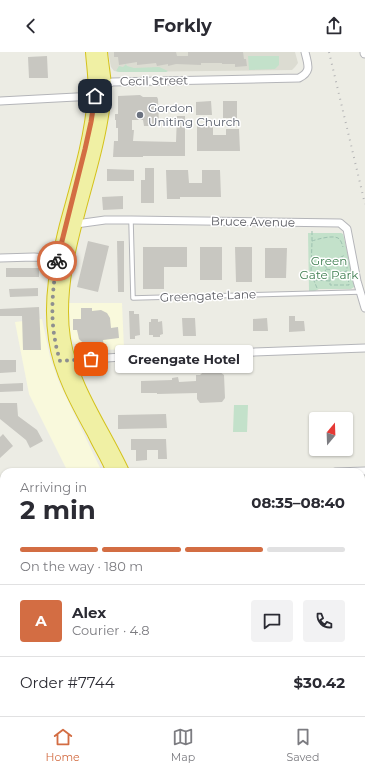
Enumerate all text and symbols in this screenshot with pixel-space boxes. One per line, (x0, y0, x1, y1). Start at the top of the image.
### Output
icon: back (20, 15, 42, 37)
text: Forkly (153, 15, 212, 37)
icon: share (323, 15, 345, 37)
street label: Cecil Street (120, 72, 188, 89)
pin (78, 79, 112, 113)
icon: home (84, 85, 106, 107)
place label: Gordon Uniting Church (148, 100, 240, 129)
marker: Gordon Uniting Church (135, 110, 145, 120)
street label: Bruce Avenue (211, 213, 295, 230)
courier (37, 241, 77, 281)
icon: bike (46, 250, 68, 272)
park label: Green Gate Park (300, 253, 359, 282)
street label: Greengate Lane (160, 286, 256, 305)
pin (74, 342, 108, 376)
callout: Greengate Hotel (115, 345, 253, 373)
icon: bag (80, 348, 102, 370)
text: Greengate Hotel (128, 351, 240, 367)
north arrow (309, 412, 353, 456)
map controls (309, 412, 353, 456)
text: Arriving in (20, 479, 87, 495)
text: 08:35–08:40 (251, 493, 345, 512)
text: 2 min (20, 494, 96, 526)
text: On the way · 180 m (20, 558, 143, 574)
button: chat (251, 600, 293, 642)
button: phone (303, 600, 345, 642)
text: Alex (72, 603, 106, 622)
text: A (35, 611, 47, 630)
text: Courier · 4.8 (72, 622, 150, 638)
text: Order #7744 (20, 673, 115, 692)
text: $30.42 (294, 673, 345, 692)
tab: Home (46, 726, 80, 764)
tab: Map (171, 726, 195, 764)
tab: Saved (286, 726, 319, 764)

